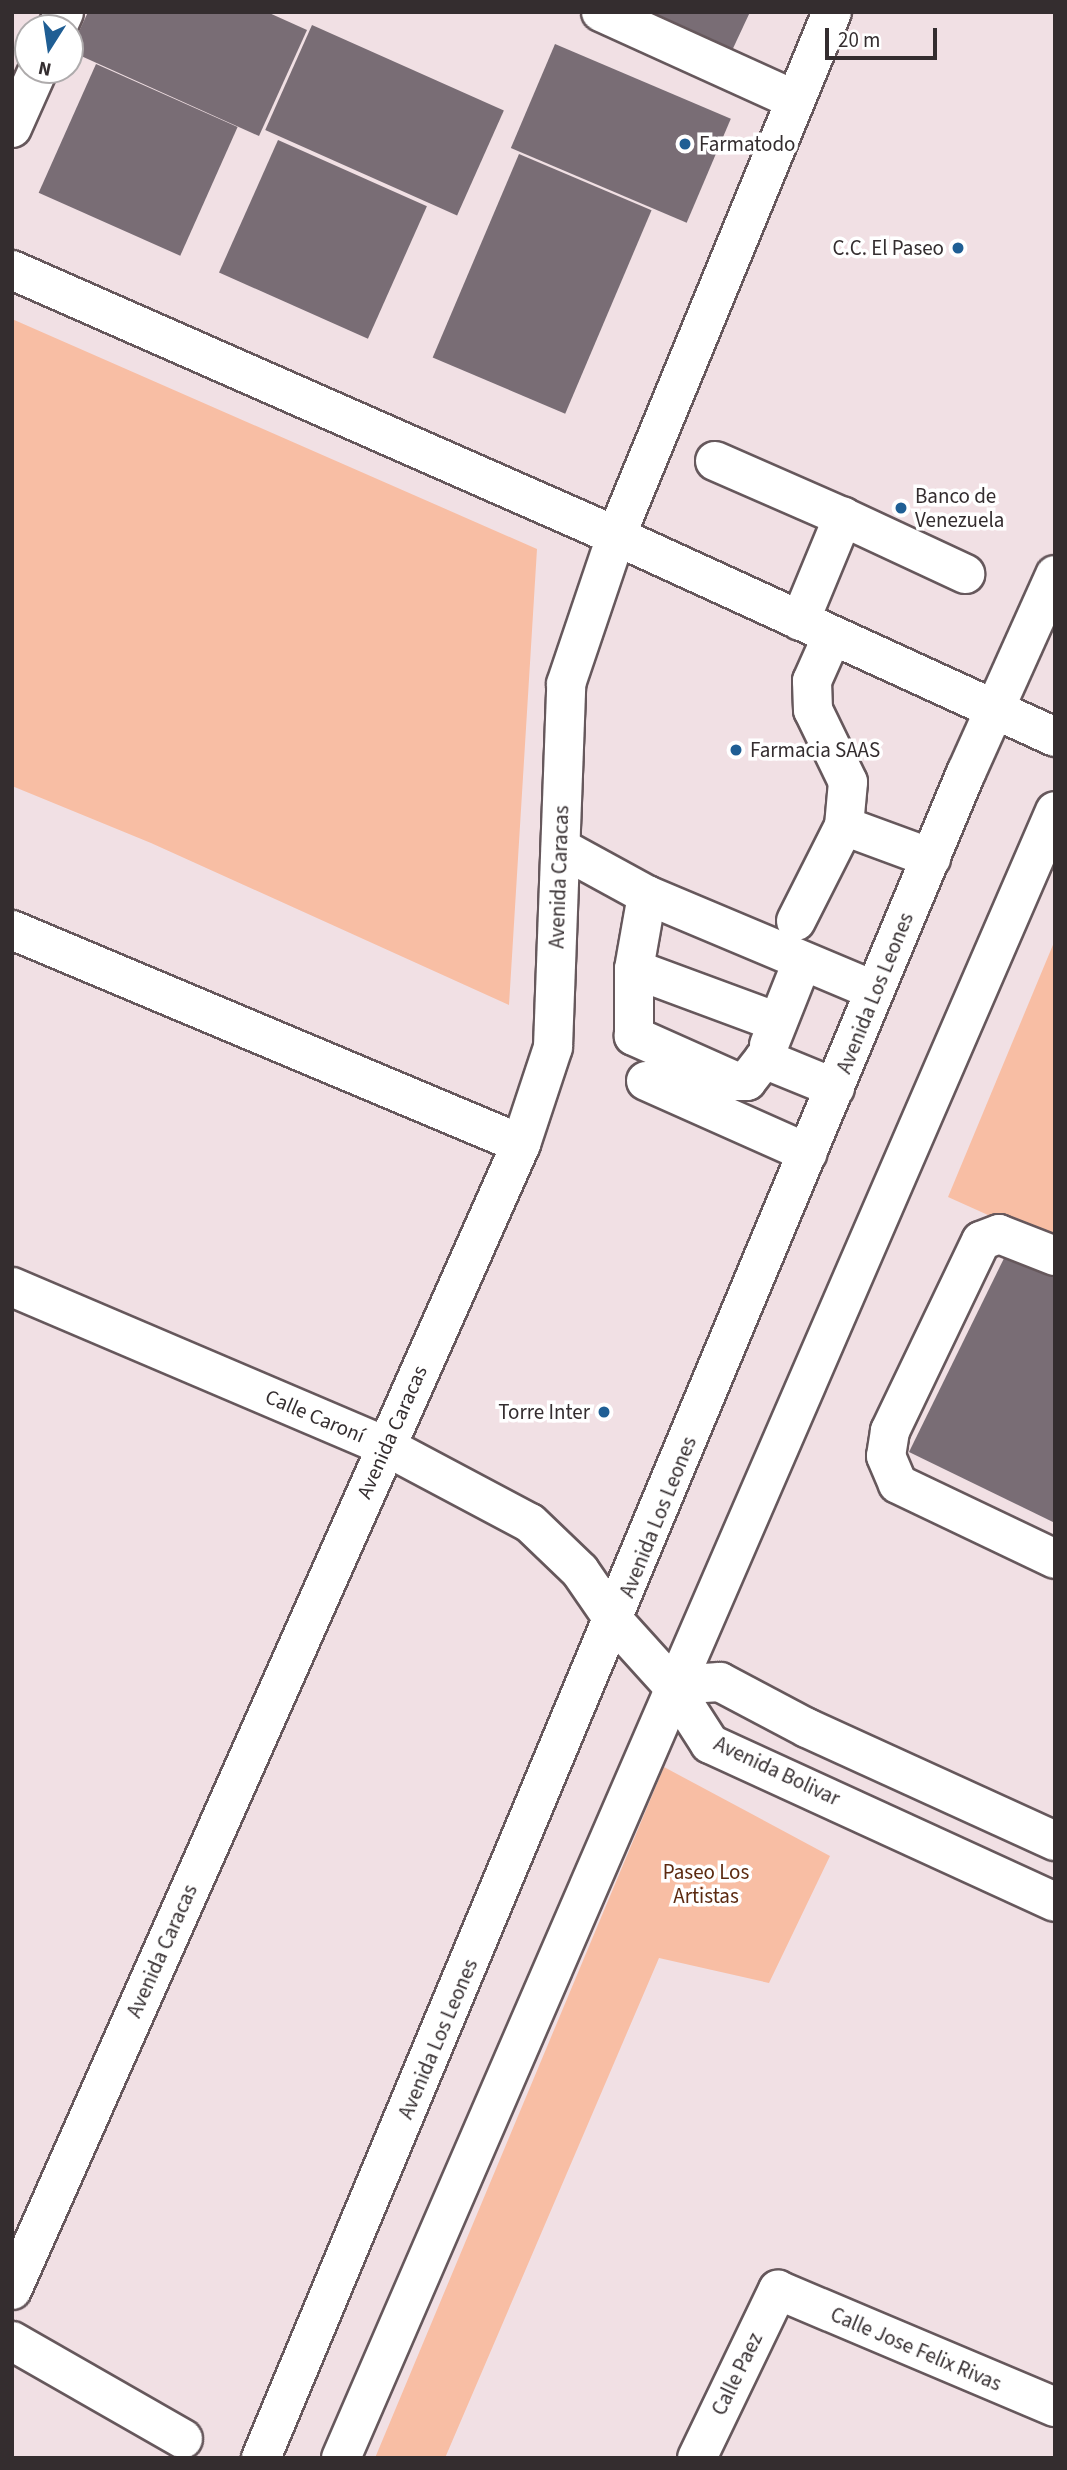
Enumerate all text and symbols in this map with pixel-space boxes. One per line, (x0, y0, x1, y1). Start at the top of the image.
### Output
north arrow (14, 14, 84, 84)
scale bar (829, 14, 941, 58)
text: 20 m (838, 25, 880, 55)
text: N (36, 54, 54, 83)
place label: Farmatodo (699, 131, 795, 157)
marker: Farmatodo (677, 136, 693, 152)
place label: C.C. El Paseo (833, 235, 944, 261)
marker: C.C. El Paseo (950, 240, 966, 256)
place label: Banco de Venezuela (915, 483, 1004, 533)
marker: Banco de Venezuela (893, 500, 909, 516)
place label: Farmacia SAAS (750, 737, 880, 763)
marker: Farmacia SAAS (728, 742, 744, 758)
street label: Avenida Caracas (544, 805, 574, 949)
street label: Avenida Los Leones (831, 909, 919, 1077)
street label: Avenida Caracas (351, 1361, 433, 1503)
street label: Calle Caroní (261, 1384, 369, 1448)
place label: Torre Inter (498, 1399, 590, 1425)
marker: Torre Inter (596, 1404, 612, 1420)
street label: Avenida Los Leones (614, 1433, 702, 1601)
street label: Avenida Bolivar (710, 1731, 844, 1811)
park label: Paseo Los Artistas (663, 1859, 749, 1909)
street label: Avenida Caracas (121, 1880, 203, 2022)
street label: Avenida Los Leones (393, 1955, 483, 2123)
street label: Calle Jose Felix Rivas (827, 2302, 1005, 2396)
street label: Calle Paez (706, 2329, 768, 2419)

